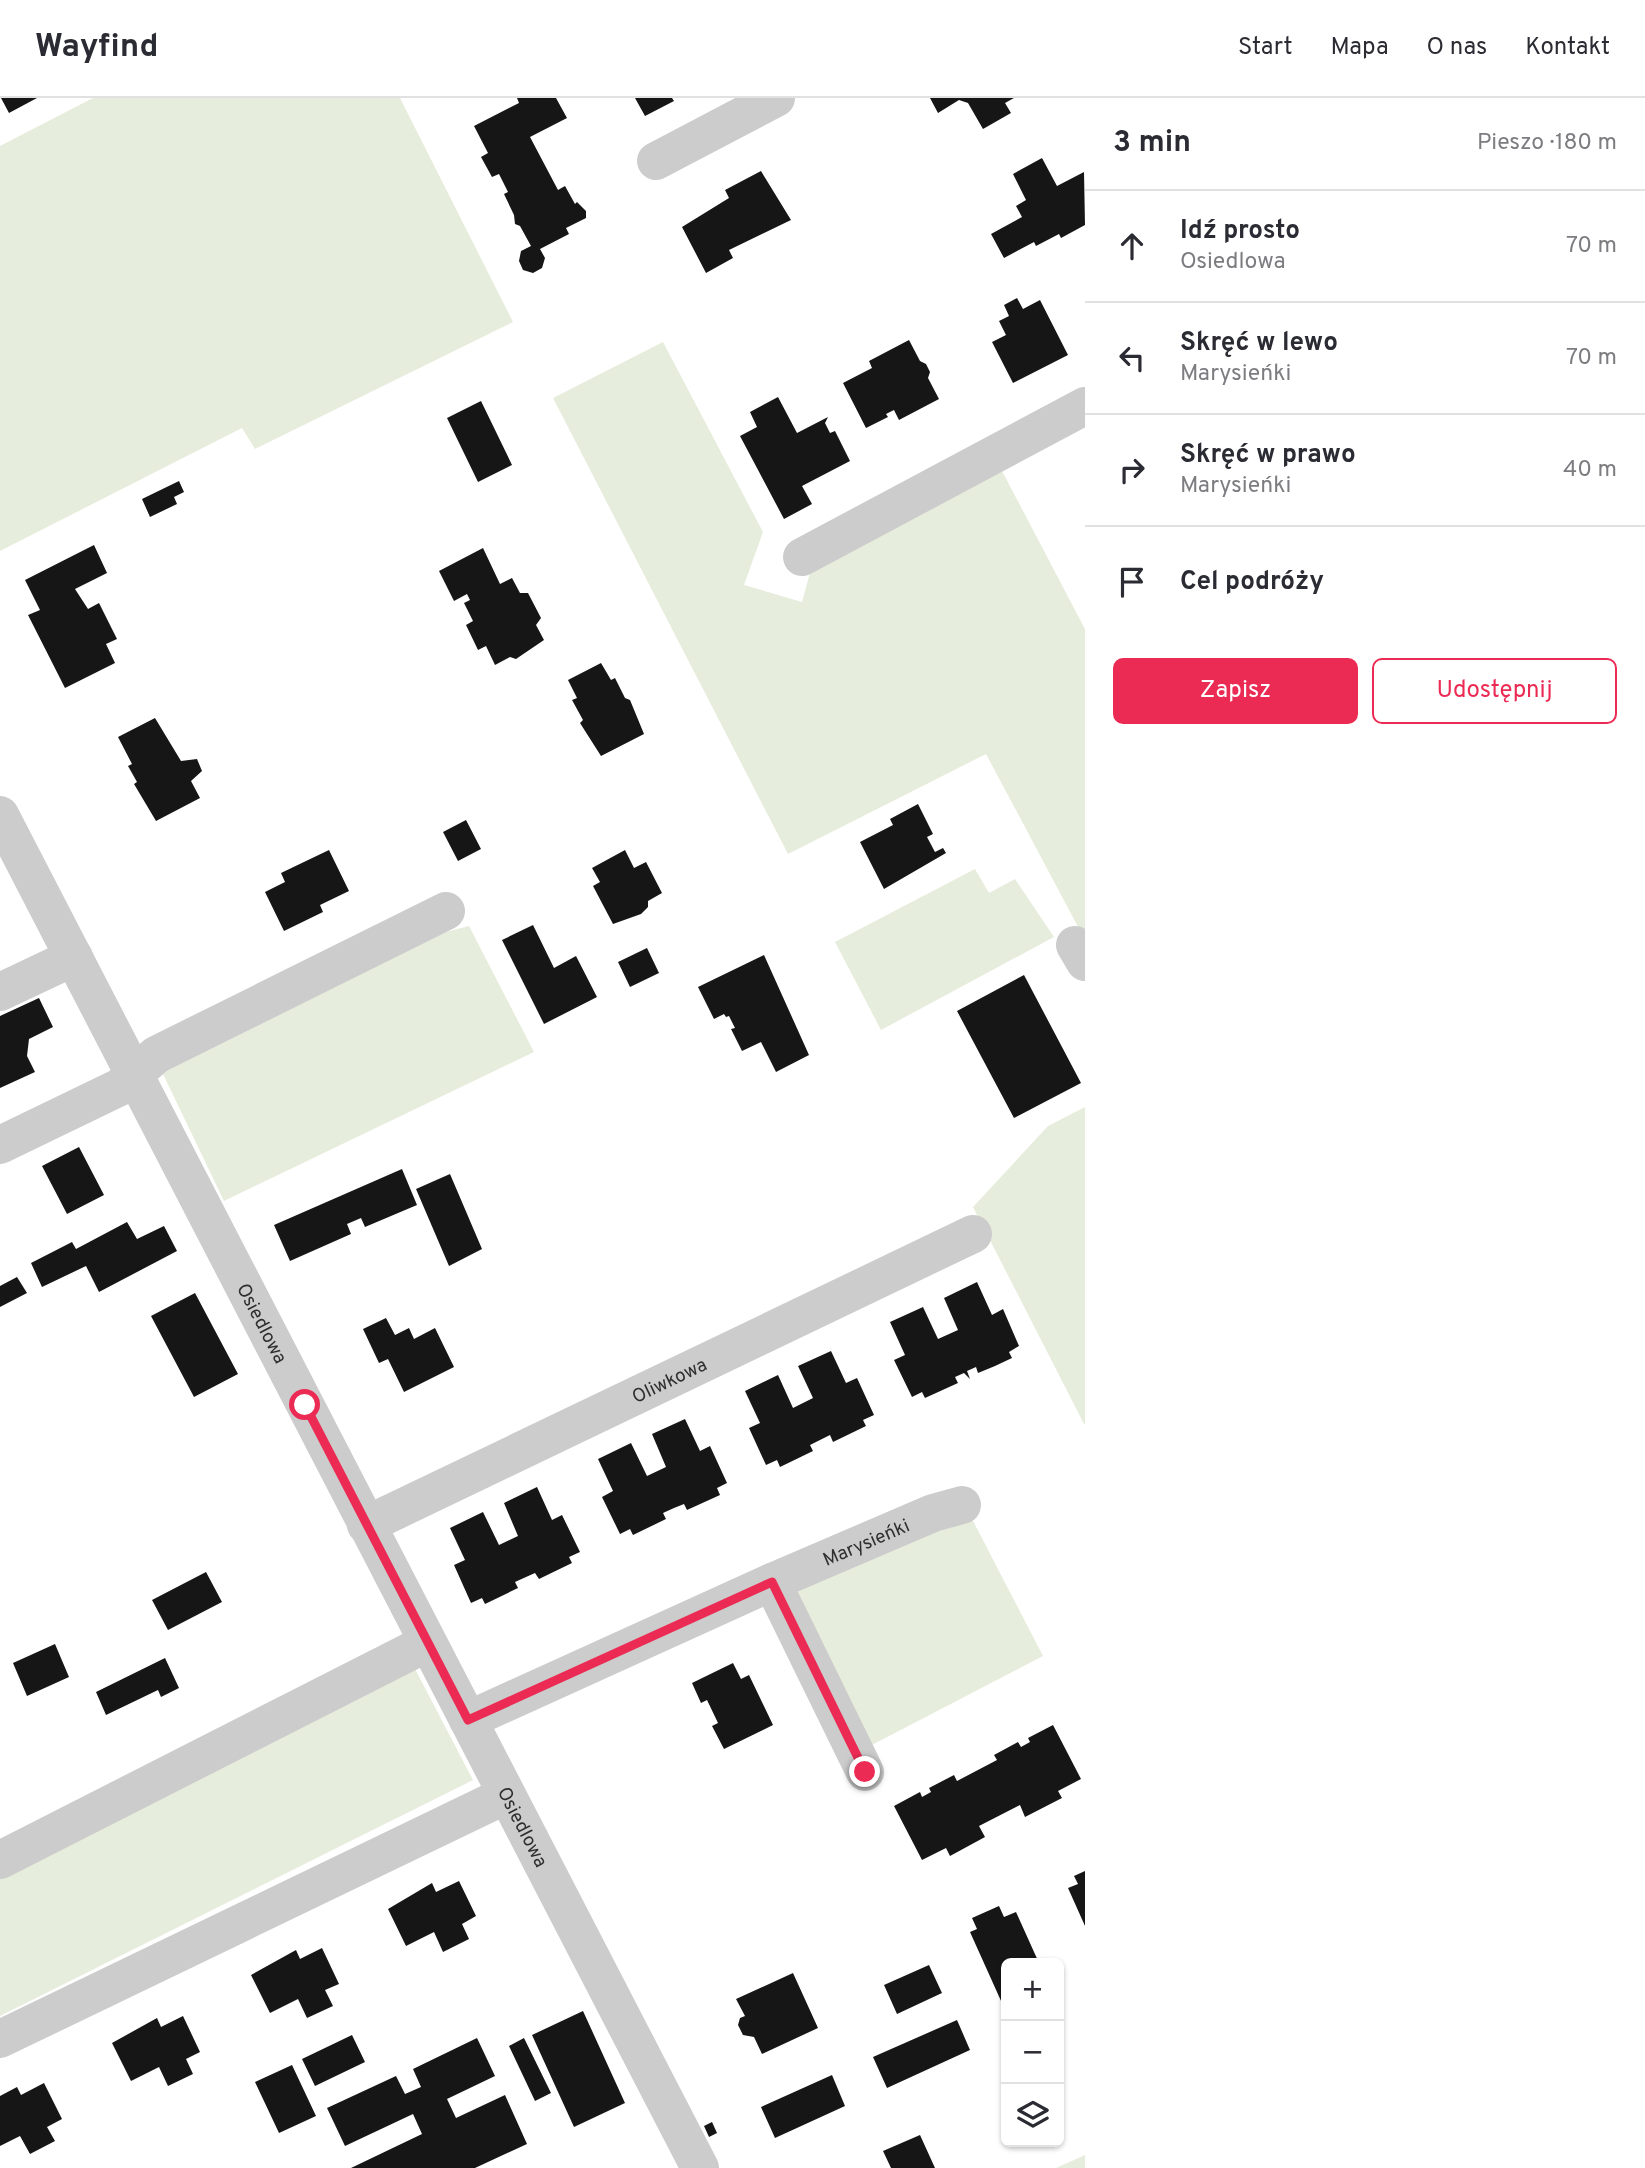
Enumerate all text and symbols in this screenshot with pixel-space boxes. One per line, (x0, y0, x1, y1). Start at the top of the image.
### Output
text: Wayfind (35, 27, 158, 69)
text: Start (1238, 33, 1293, 63)
text: Mapa (1331, 33, 1389, 63)
text: O nas (1427, 33, 1487, 63)
text: Kontakt (1525, 33, 1610, 63)
text: 3 min (1113, 125, 1191, 162)
text: Pieszo · 180 m (1477, 129, 1617, 158)
text: Idź prosto (1180, 215, 1300, 248)
icon: ahead (1113, 227, 1151, 265)
text: 70 m (1566, 232, 1617, 261)
text: Osiedlowa (1180, 248, 1285, 277)
text: Skręć w lewo (1180, 327, 1338, 360)
icon: left (1113, 339, 1151, 377)
text: 70 m (1566, 344, 1617, 373)
text: Marysieńki (1180, 360, 1291, 389)
text: Skręć w prawo (1180, 439, 1356, 472)
icon: right (1113, 451, 1151, 489)
text: 40 m (1563, 456, 1617, 485)
text: Marysieńki (1180, 472, 1291, 501)
icon: arrive (1113, 563, 1151, 601)
text: Cel podróży (1180, 566, 1324, 599)
button: Zapisz (1113, 658, 1358, 724)
button: Udostępnij (1372, 658, 1617, 724)
street label: Osiedlowa (230, 1280, 292, 1368)
street label: Oliwkowa (628, 1353, 711, 1410)
route start (289, 1389, 320, 1420)
street label: Marysieńki (820, 1514, 914, 1573)
route end (849, 1756, 880, 1787)
street label: Osiedlowa (491, 1783, 552, 1872)
map controls (1001, 1958, 1064, 2147)
button: + (1001, 1958, 1064, 2021)
button: − (1001, 2021, 1064, 2084)
button: layers (1001, 2084, 1064, 2147)

